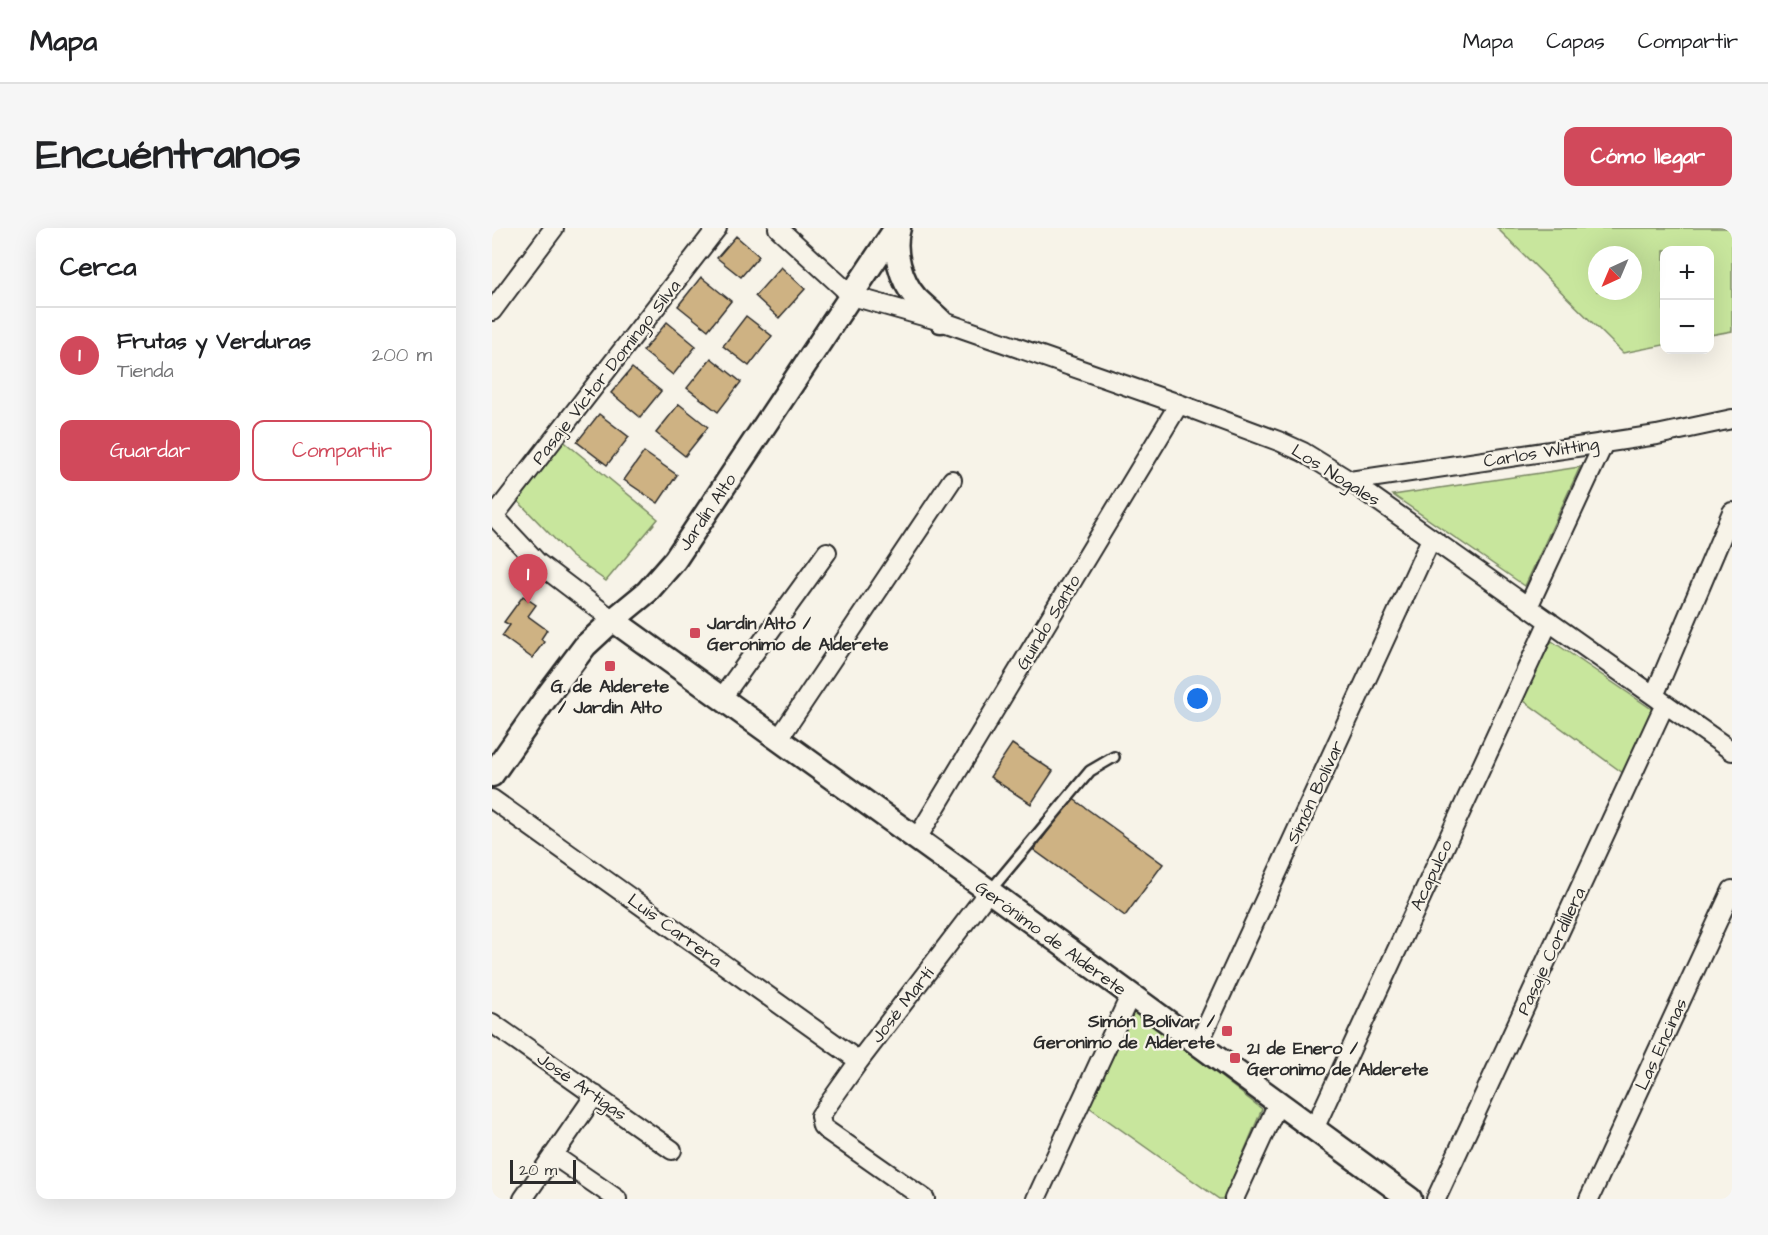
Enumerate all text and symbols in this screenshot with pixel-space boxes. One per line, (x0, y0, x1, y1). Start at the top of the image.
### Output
text: Mapa (30, 22, 97, 61)
text: Mapa (1463, 27, 1513, 56)
text: Capas (1546, 27, 1605, 56)
text: Compartir (1638, 27, 1738, 56)
text: Encuéntranos (36, 127, 301, 185)
button: Cómo llegar (1564, 127, 1732, 186)
north arrow (1588, 246, 1642, 300)
map controls (1660, 246, 1714, 354)
button: + (1660, 246, 1714, 300)
text: Cerca (60, 249, 137, 285)
street label: Pasaje Víctor Domingo Silva (526, 275, 687, 471)
button: − (1660, 300, 1714, 354)
text: Frutas y Verduras (117, 326, 311, 357)
text: 1 (78, 341, 81, 369)
text: 200 m (372, 341, 432, 369)
text: Tienda (117, 357, 174, 385)
button: Guardar (60, 420, 240, 481)
button: Compartir (252, 420, 432, 481)
street label: Carlos Witting (1482, 431, 1601, 475)
street label: Los Nogales (1286, 438, 1385, 513)
street label: Jardín Alto (672, 469, 743, 556)
pin: 1 (508, 554, 548, 604)
street label: Guindo Santo (1010, 570, 1087, 675)
place label: Jardin Alto / Geronimo de Alderete (706, 611, 889, 657)
marker: Jardin Alto / Geronimo de Alderete (688, 626, 702, 640)
marker: G. de Alderete / Jardin Alto (603, 659, 617, 673)
place label: G. de Alderete / Jardin Alto (551, 674, 669, 720)
your location (1183, 684, 1212, 713)
street label: Simón Bolívar (1281, 736, 1350, 848)
street label: Acapulco (1404, 836, 1459, 915)
street label: Gerónimo de Alderete (970, 875, 1132, 1002)
street label: Pasaje Cordillera (1511, 883, 1592, 1019)
street label: Luis Carrera (622, 888, 727, 973)
street label: José Martí (865, 962, 940, 1048)
street label: Las Encinas (1629, 994, 1694, 1094)
place label: Simón Bolívar / Geronimo de Alderete (1033, 1009, 1216, 1055)
marker: Simón Bolívar / Geronimo de Alderete (1220, 1024, 1234, 1038)
place label: 21 de Enero / Geronimo de Alderete (1246, 1036, 1429, 1082)
street label: José Artigas (531, 1046, 632, 1127)
marker: 21 de Enero / Geronimo de Alderete (1228, 1051, 1242, 1065)
scale bar (510, 1157, 576, 1184)
text: 20 m (519, 1159, 557, 1181)

